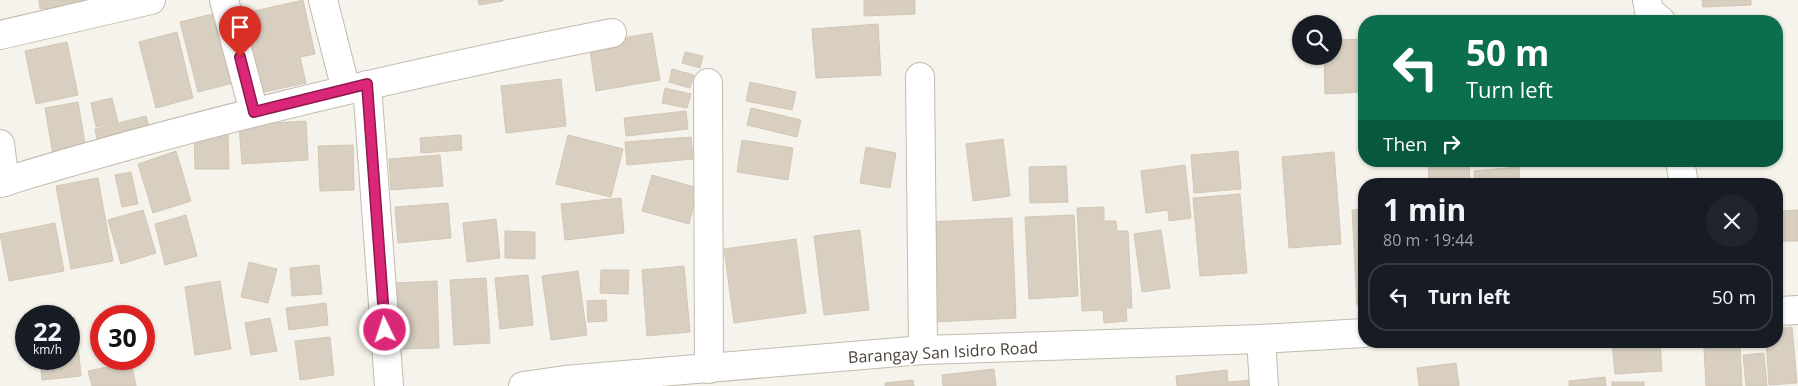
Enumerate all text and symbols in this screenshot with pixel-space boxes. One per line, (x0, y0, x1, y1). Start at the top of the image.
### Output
pin (219, 6, 261, 57)
icon: arrive (226, 13, 254, 41)
map controls (1292, 15, 1342, 65)
button: search (1292, 15, 1342, 65)
text: 50 m (1466, 29, 1549, 76)
icon: left (1383, 35, 1448, 100)
text: Turn left (1466, 74, 1553, 104)
icon: right (1437, 130, 1465, 158)
text: Then (1383, 131, 1427, 157)
text: 1 min (1383, 189, 1466, 230)
button: close (1706, 195, 1758, 247)
text: 80 m · 19:44 (1383, 229, 1474, 251)
icon: left (1385, 283, 1413, 311)
text: Turn left (1428, 284, 1510, 310)
text: 50 m (1712, 284, 1756, 310)
position arrow (358, 303, 410, 355)
speed limit sign: 30 (90, 305, 155, 370)
text: 22 (33, 314, 62, 348)
street label: Barangay San Isidro Road (847, 336, 1039, 368)
text: km/h (33, 341, 62, 358)

